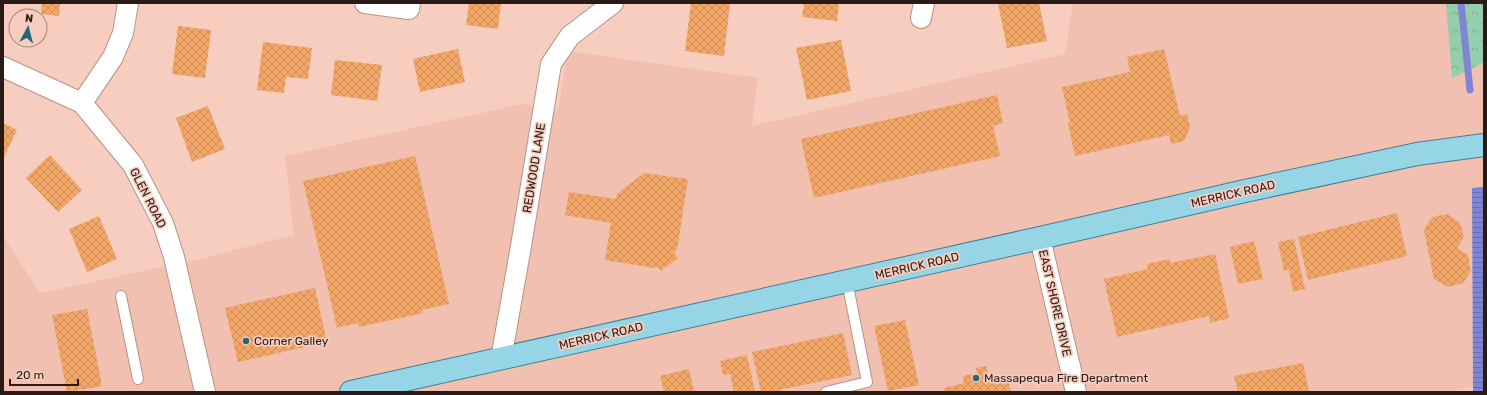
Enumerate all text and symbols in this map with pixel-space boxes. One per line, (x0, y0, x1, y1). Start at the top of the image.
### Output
north arrow (8, 8, 48, 48)
text: N (24, 12, 34, 26)
street label: REDWOOD LANE (520, 122, 548, 214)
street label: GLEN ROAD (127, 166, 169, 230)
street label: MERRICK ROAD (1190, 178, 1276, 210)
street label: EAST SHORE DRIVE (1036, 248, 1074, 358)
street label: MERRICK ROAD (874, 250, 960, 282)
street label: MERRICK ROAD (558, 320, 644, 352)
place label: Corner Galley (254, 334, 329, 348)
marker: Corner Galley (241, 336, 251, 346)
scale bar (10, 361, 78, 387)
text: 20 m (16, 368, 44, 382)
place label: Massapequa Fire Department (984, 371, 1148, 385)
marker: Massapequa Fire Department (971, 373, 981, 383)

